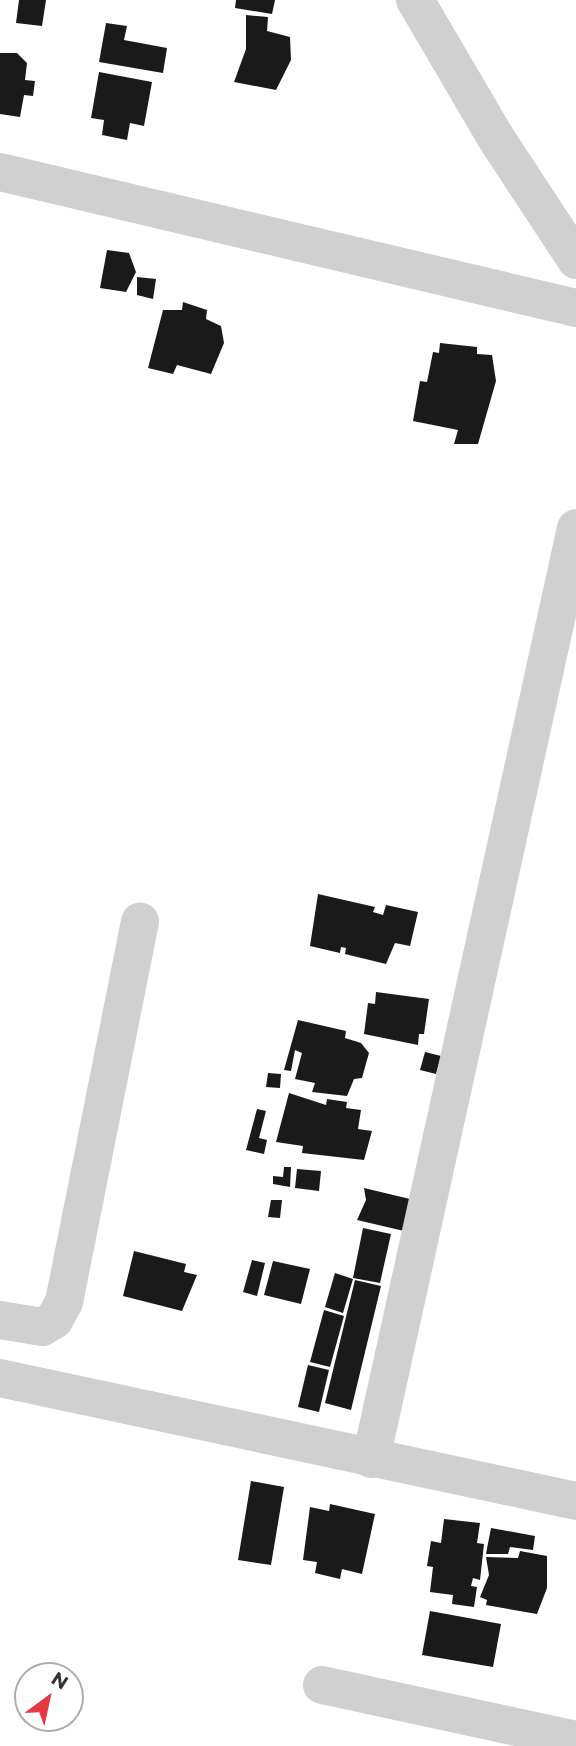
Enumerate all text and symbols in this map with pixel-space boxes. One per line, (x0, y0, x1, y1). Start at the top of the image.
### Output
north arrow (14, 1662, 84, 1732)
text: N (47, 1667, 72, 1694)

